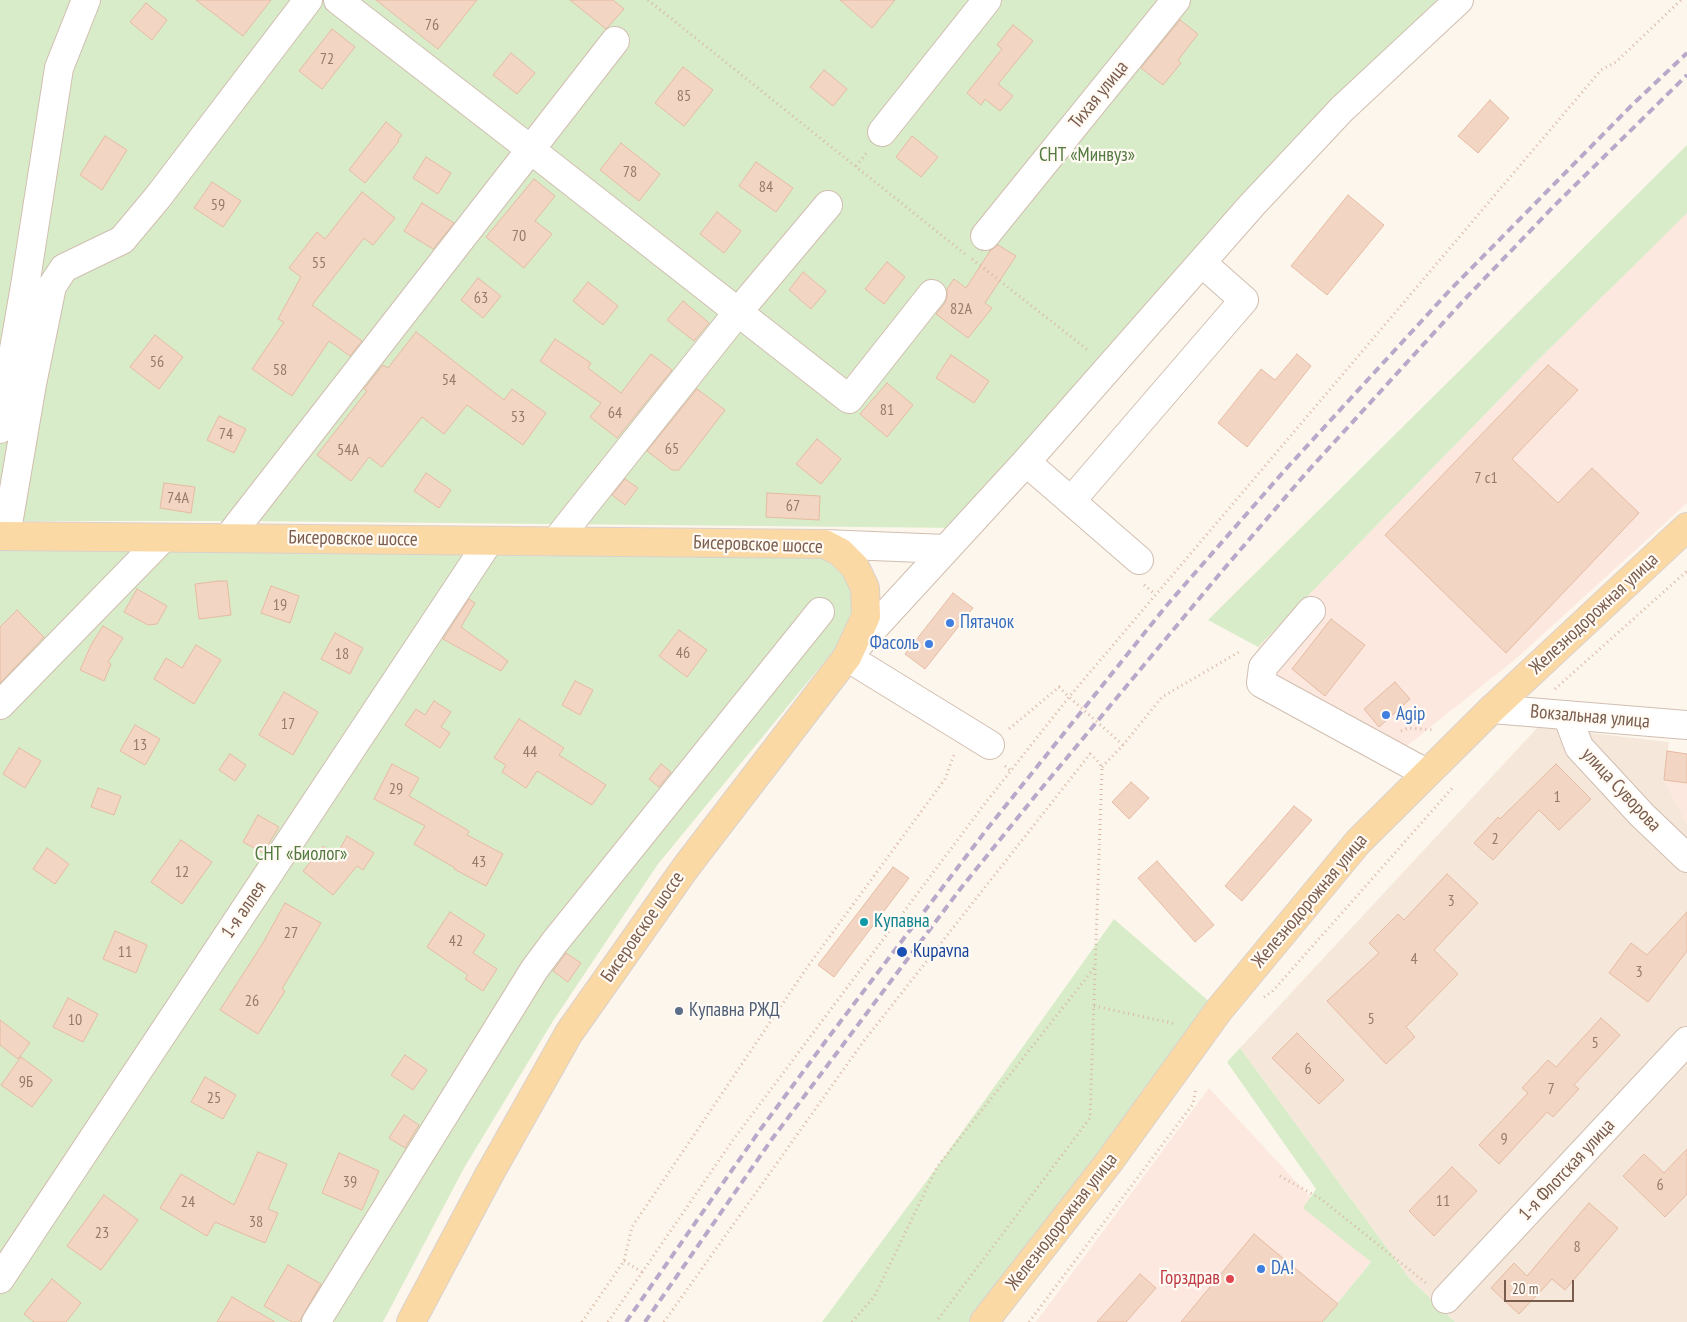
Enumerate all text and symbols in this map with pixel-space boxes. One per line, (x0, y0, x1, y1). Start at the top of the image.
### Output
house number: 76 (425, 15, 439, 35)
house number: 72 (320, 49, 334, 69)
street label: Тихая улица (1065, 56, 1133, 134)
house number: 85 (677, 86, 691, 106)
park label: СНТ «Минвуз» (1039, 145, 1135, 167)
house number: 78 (623, 162, 637, 182)
house number: 84 (759, 177, 773, 197)
house number: 59 (211, 195, 225, 215)
house number: 70 (512, 226, 526, 246)
house number: 55 (312, 253, 326, 273)
house number: 63 (474, 288, 488, 308)
house number: 82А (950, 299, 972, 319)
house number: 56 (150, 352, 164, 372)
house number: 58 (273, 360, 287, 380)
house number: 54 (442, 370, 456, 390)
house number: 81 (880, 400, 894, 420)
house number: 64 (608, 403, 622, 423)
house number: 53 (511, 407, 525, 427)
house number: 74 (219, 424, 233, 444)
house number: 65 (665, 439, 679, 459)
house number: 54А (337, 440, 359, 460)
house number: 7 с1 (1474, 468, 1498, 488)
house number: 74А (167, 488, 189, 508)
house number: 67 (786, 496, 800, 516)
street label: Бисеровское шоссе (288, 526, 418, 552)
street label: Бисеровское шоссе (693, 531, 823, 559)
street label: Железнодорожная улица (1525, 549, 1663, 679)
house number: 19 (273, 595, 287, 615)
place label: Пятачок (960, 612, 1014, 634)
marker: Пятачок (944, 617, 956, 629)
place label: Фасоль (870, 633, 919, 655)
marker: Фасоль (923, 638, 935, 650)
house number: 46 (676, 643, 690, 663)
house number: 18 (335, 644, 349, 664)
street label: Вокзальная улица (1529, 700, 1651, 734)
place label: Agip (1396, 704, 1425, 726)
marker: Agip (1380, 709, 1392, 721)
house number: 17 (281, 714, 295, 734)
house number: 13 (133, 735, 147, 755)
house number: 44 (523, 742, 537, 762)
street label: улица Суворова (1576, 743, 1666, 837)
house number: 29 (389, 779, 403, 799)
house number: 1 (1553, 787, 1561, 807)
house number: 2 (1491, 829, 1499, 849)
street label: Железнодорожная улица (1247, 830, 1373, 972)
park label: СНТ «Биолог» (255, 844, 347, 866)
house number: 43 (472, 852, 486, 872)
house number: 12 (175, 862, 189, 882)
street label: Бисеровское шоссе (597, 867, 689, 987)
street label: 1-я аллея (217, 877, 271, 943)
house number: 3 (1447, 891, 1455, 911)
place label: Купавна (874, 911, 930, 933)
marker: Купавна (858, 916, 870, 928)
house number: 27 (284, 923, 298, 943)
house number: 42 (449, 931, 463, 951)
place label: Kupavna (913, 941, 969, 963)
house number: 11 (118, 942, 132, 962)
marker: Kupavna (895, 945, 909, 959)
house number: 4 (1410, 949, 1418, 969)
house number: 3 (1635, 962, 1643, 982)
house number: 26 (245, 991, 259, 1011)
place label: Купавна РЖД (689, 1000, 780, 1022)
marker: Купавна РЖД (673, 1005, 685, 1017)
house number: 5 (1367, 1009, 1375, 1029)
house number: 10 (68, 1010, 82, 1030)
house number: 5 (1591, 1033, 1599, 1053)
house number: 6 (1304, 1059, 1312, 1079)
house number: 9Б (19, 1072, 33, 1092)
house number: 7 (1547, 1079, 1555, 1099)
house number: 25 (207, 1088, 221, 1108)
street label: 1-я Флотская улица (1514, 1114, 1620, 1226)
house number: 9 (1500, 1129, 1508, 1149)
street label: Железнодорожная улица (1001, 1149, 1123, 1295)
house number: 39 (343, 1172, 357, 1192)
house number: 6 (1656, 1175, 1664, 1195)
house number: 11 (1436, 1191, 1450, 1211)
house number: 24 (181, 1192, 195, 1212)
house number: 38 (249, 1212, 263, 1232)
house number: 23 (95, 1223, 109, 1243)
house number: 8 (1573, 1237, 1581, 1257)
place label: DA! (1271, 1258, 1294, 1280)
marker: DA! (1255, 1263, 1267, 1275)
place label: Горздрав (1160, 1268, 1220, 1290)
scale bar (1507, 1270, 1577, 1302)
marker: Горздрав (1224, 1273, 1236, 1285)
text: 20 m (1512, 1279, 1538, 1298)

